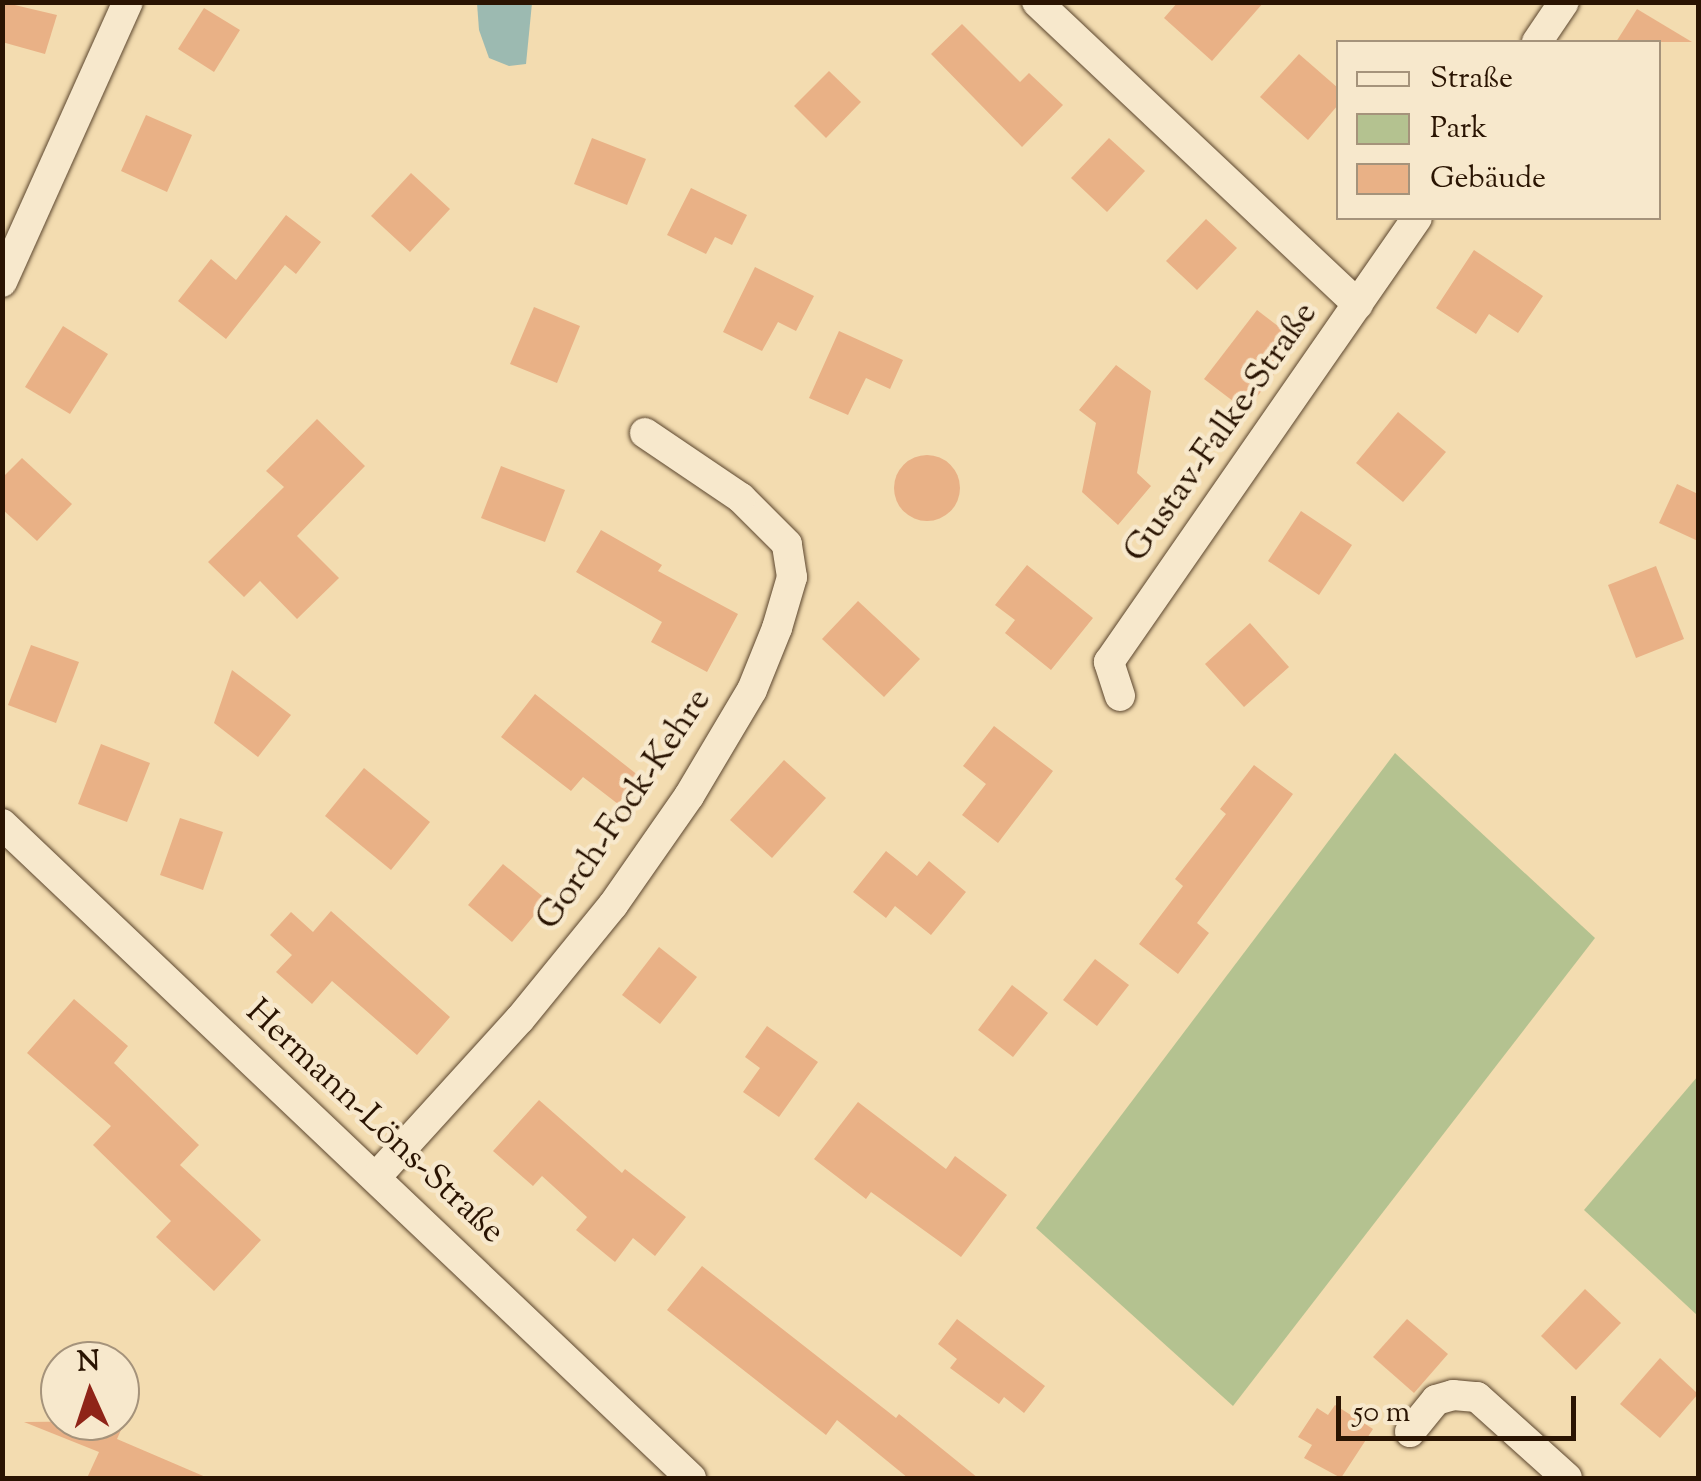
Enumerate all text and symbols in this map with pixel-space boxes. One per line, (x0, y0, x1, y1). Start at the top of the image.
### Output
legend (1336, 40, 1661, 220)
text: Straße (1430, 58, 1513, 101)
text: Park (1430, 108, 1487, 151)
text: Gebäude (1430, 158, 1546, 201)
street label: Gustav-Falke-Straße (1116, 295, 1328, 571)
street label: Gorch-Fock-Kehre (529, 681, 721, 939)
street label: Hermann-Löns-Straße (236, 992, 512, 1254)
north arrow (40, 1341, 140, 1441)
text: N (76, 1342, 101, 1384)
scale bar (1341, 1376, 1581, 1438)
text: 50 m (1353, 1392, 1410, 1435)

